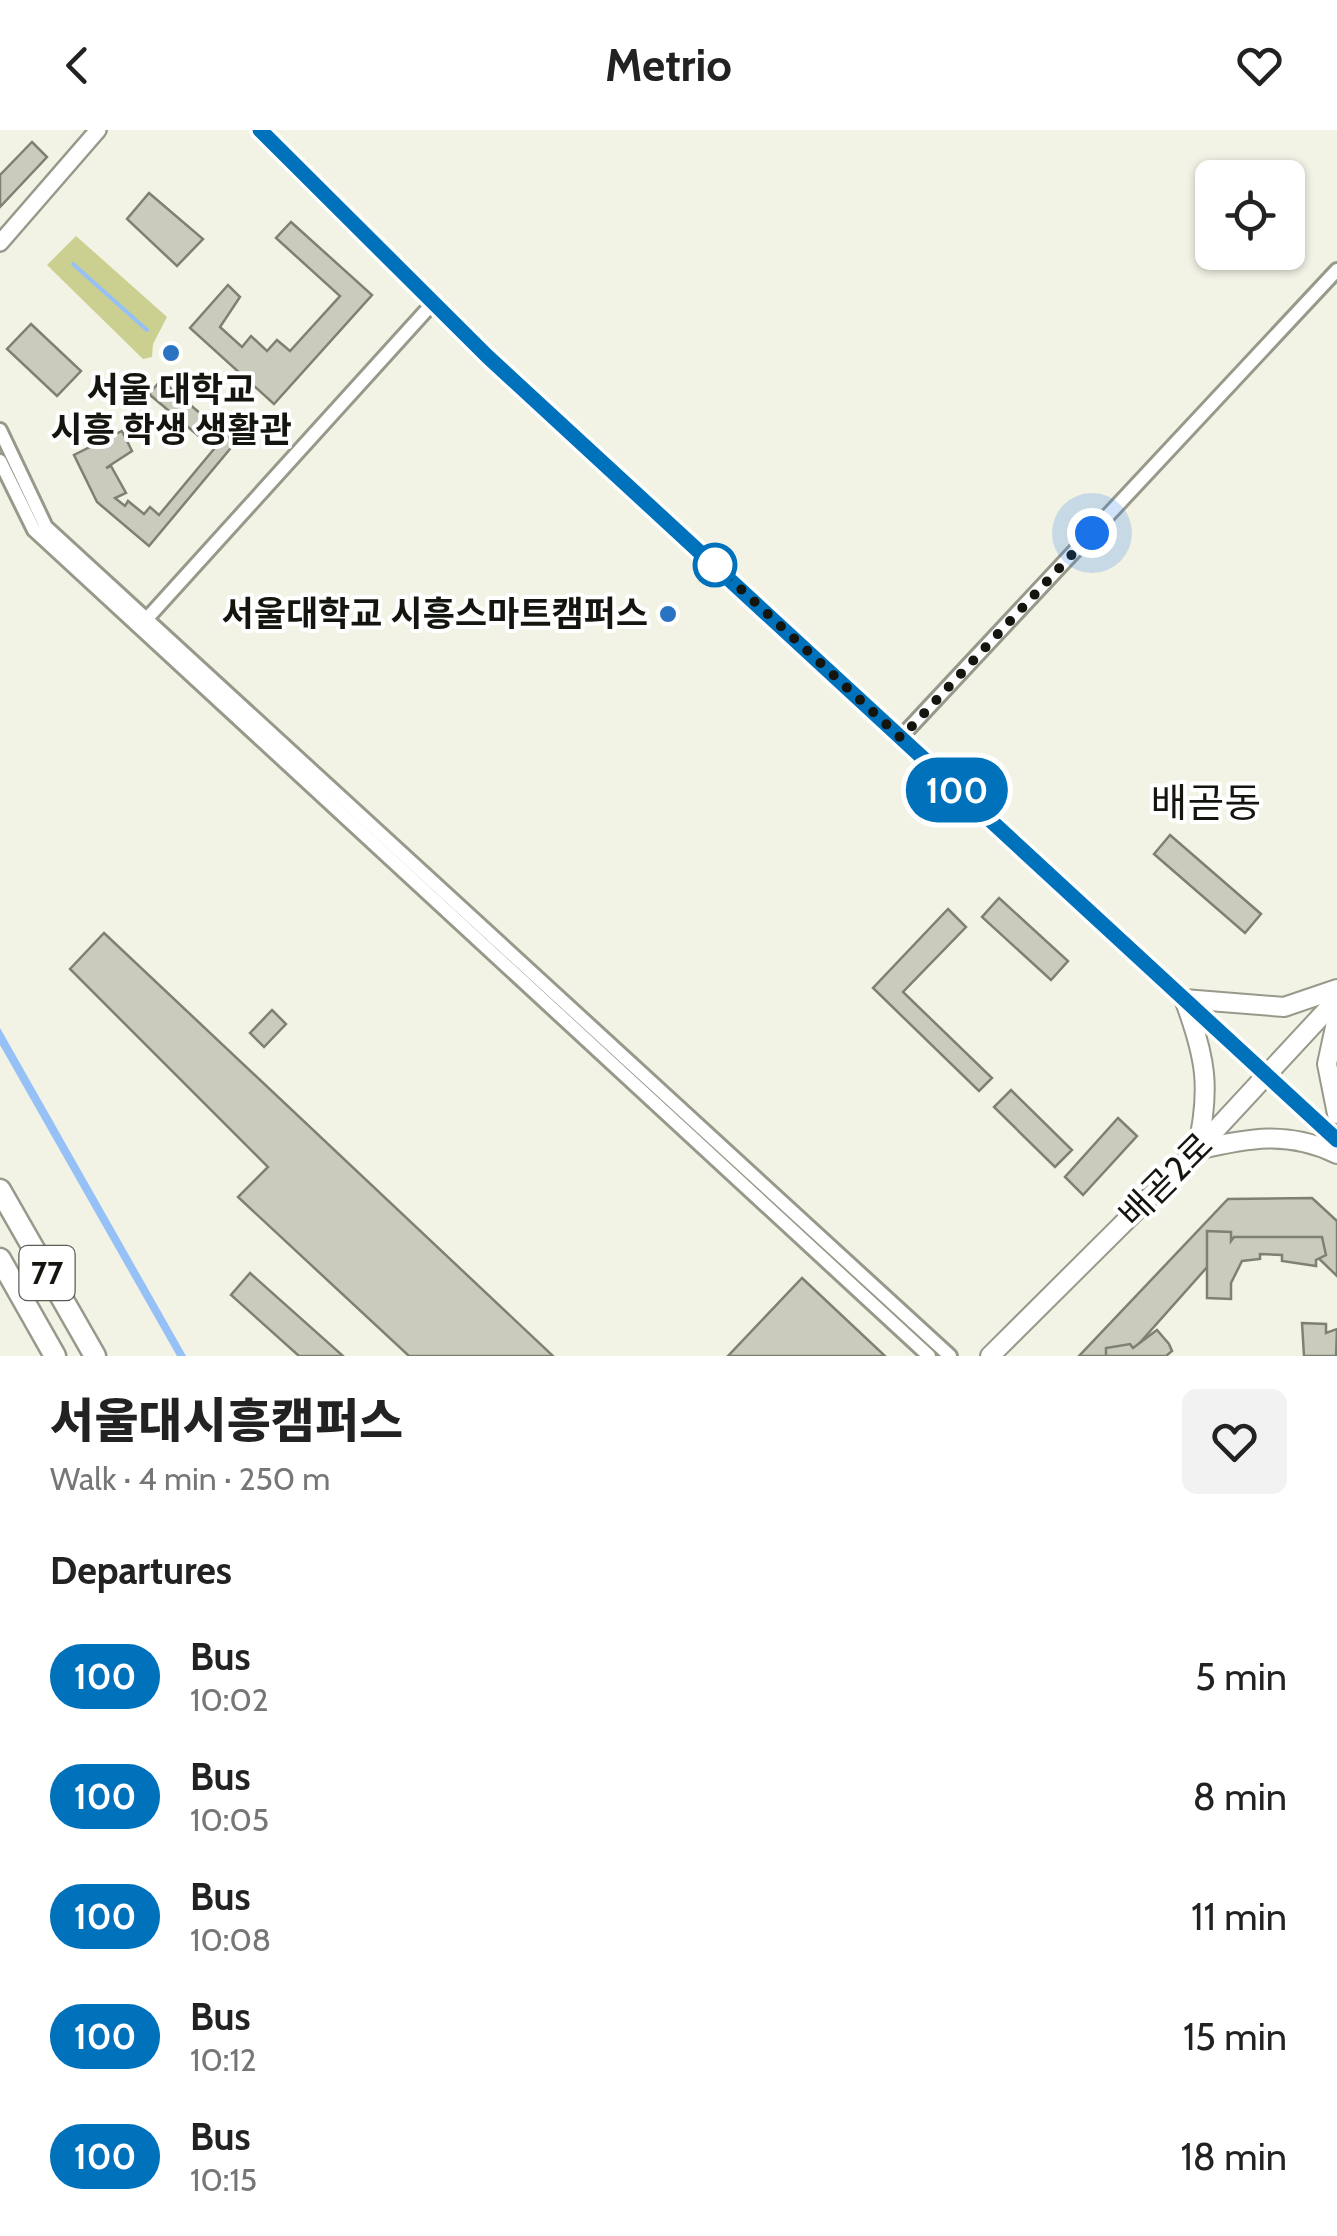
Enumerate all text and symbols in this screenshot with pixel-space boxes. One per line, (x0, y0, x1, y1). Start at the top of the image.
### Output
icon: back (50, 38, 105, 93)
text: Metrio (605, 38, 732, 92)
icon: heart (1232, 38, 1287, 93)
map controls (1195, 160, 1305, 270)
button: locate (1195, 160, 1305, 270)
marker: 서울 대학교 시흥 학생 생활관 (160, 342, 182, 364)
place label: 서울 대학교 시흥 학생 생활관 (50, 368, 292, 451)
your location (1067, 508, 1117, 558)
unlabelled marker (694, 544, 736, 586)
place label: 서울대학교 시흥스마트캠퍼스 (222, 592, 648, 635)
marker: 서울대학교 시흥스마트캠퍼스 (657, 603, 679, 625)
line badge: 100 (900, 758, 1014, 822)
text: 100 (926, 769, 988, 812)
district label: 배곧동 (1151, 778, 1261, 827)
street label: 배곧2로 (1110, 1124, 1221, 1235)
road number: 77 (20, 1246, 74, 1300)
button: heart (1182, 1389, 1287, 1494)
text: 서울대시흥캠퍼스 (50, 1392, 403, 1450)
text: Walk · 4 min · 250 m (50, 1459, 330, 1498)
text: Departures (50, 1547, 232, 1594)
text: Bus (190, 1633, 251, 1680)
text: 5 min (1195, 1653, 1287, 1700)
text: 100 (74, 1655, 136, 1698)
text: 10:02 (190, 1680, 269, 1719)
text: Bus (190, 1753, 251, 1800)
text: 8 min (1193, 1773, 1287, 1820)
text: 100 (74, 1775, 136, 1818)
text: 10:05 (190, 1800, 269, 1839)
text: Bus (190, 1873, 251, 1920)
text: 11 min (1191, 1893, 1287, 1940)
text: 100 (74, 1895, 136, 1938)
text: 10:08 (190, 1920, 271, 1959)
text: Bus (190, 1993, 251, 2040)
text: 15 min (1183, 2013, 1287, 2060)
text: 100 (74, 2015, 136, 2058)
text: 10:12 (190, 2040, 257, 2079)
text: Bus (190, 2113, 251, 2160)
text: 18 min (1180, 2133, 1287, 2180)
text: 100 (74, 2135, 136, 2178)
text: 10:15 (190, 2160, 257, 2199)

